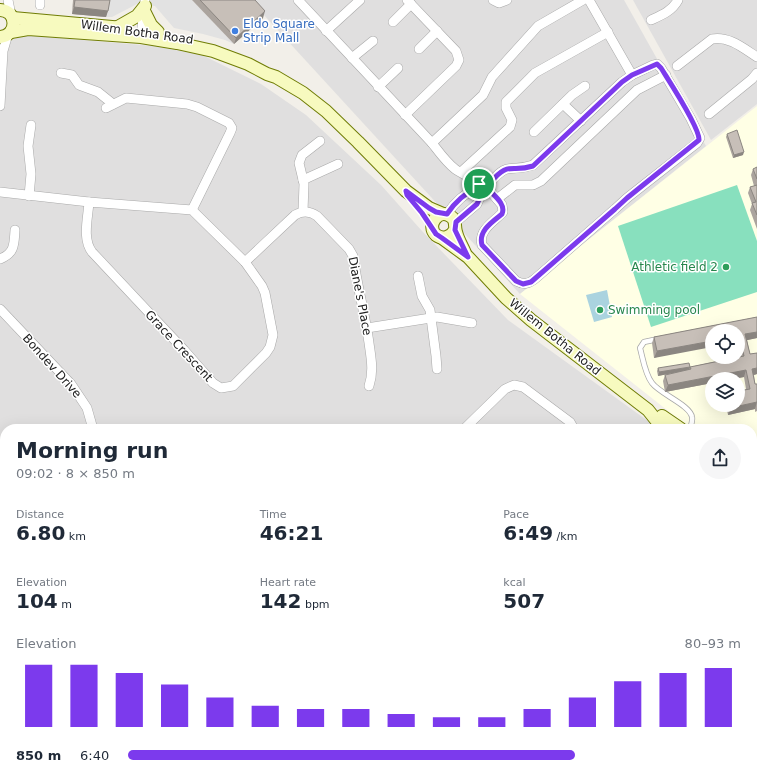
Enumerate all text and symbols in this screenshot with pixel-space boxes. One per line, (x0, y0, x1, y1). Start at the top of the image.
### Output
street label: Willem Botha Road (80, 17, 194, 47)
place label: Eldo Square Strip Mall (243, 17, 315, 45)
marker: Eldo Square Strip Mall (230, 26, 240, 36)
pin (462, 167, 496, 201)
icon: arrive (468, 173, 490, 195)
street label: Diane's Place (345, 255, 375, 337)
place label: Athletic field 2 (631, 260, 718, 274)
marker: Athletic field 2 (721, 262, 731, 272)
street label: Willem Botha Road (506, 296, 604, 378)
place label: Swimming pool (608, 303, 700, 317)
marker: Swimming pool (595, 305, 605, 315)
street label: Grace Crescent (142, 307, 216, 385)
map controls (705, 324, 745, 412)
button: locate (705, 324, 745, 364)
street label: Bondev Drive (20, 331, 84, 401)
button: layers (705, 372, 745, 412)
button: share (699, 437, 741, 479)
text: Morning run (16, 438, 168, 463)
text: 09:02 · 8 × 850 m (16, 466, 135, 481)
text: Distance (16, 508, 64, 521)
text: Time (260, 508, 287, 521)
text: Pace (503, 508, 529, 521)
text: 6.80 (16, 521, 65, 545)
text: 46:21 (260, 521, 323, 545)
text: 6:49 (503, 521, 553, 545)
text: km (65, 530, 86, 543)
text: /km (553, 530, 577, 543)
text: Elevation (16, 576, 67, 589)
text: Heart rate (260, 576, 316, 589)
text: kcal (503, 576, 526, 589)
text: 104 (16, 589, 58, 613)
text: 142 (260, 589, 301, 613)
text: 507 (503, 589, 545, 613)
text: m (58, 598, 72, 611)
text: bpm (301, 598, 330, 611)
text: Elevation (16, 636, 76, 651)
text: 80–93 m (685, 636, 741, 651)
text: 850 m (16, 748, 61, 763)
text: 6:40 (80, 748, 109, 763)

